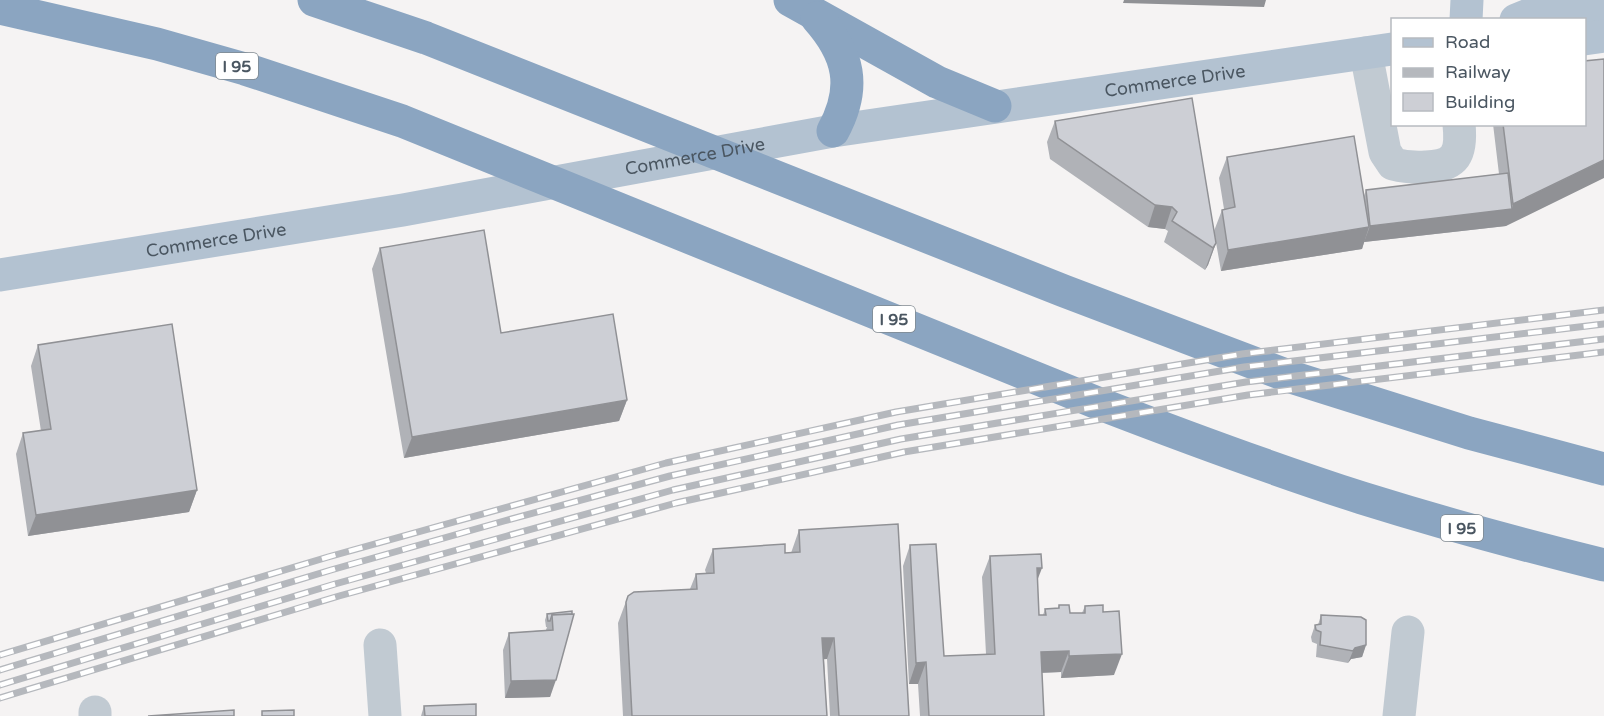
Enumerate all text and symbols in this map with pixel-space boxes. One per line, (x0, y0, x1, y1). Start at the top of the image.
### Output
legend (1391, 18, 1586, 126)
text: Road (1445, 31, 1490, 53)
road number: I 95 (216, 53, 258, 79)
street label: Commerce Drive (1103, 60, 1247, 102)
text: Railway (1445, 61, 1511, 83)
text: Building (1445, 91, 1515, 113)
street label: Commerce Drive (623, 133, 767, 180)
street label: Commerce Drive (144, 218, 288, 262)
road number: I 95 (873, 306, 915, 332)
road number: I 95 (1441, 515, 1483, 541)

